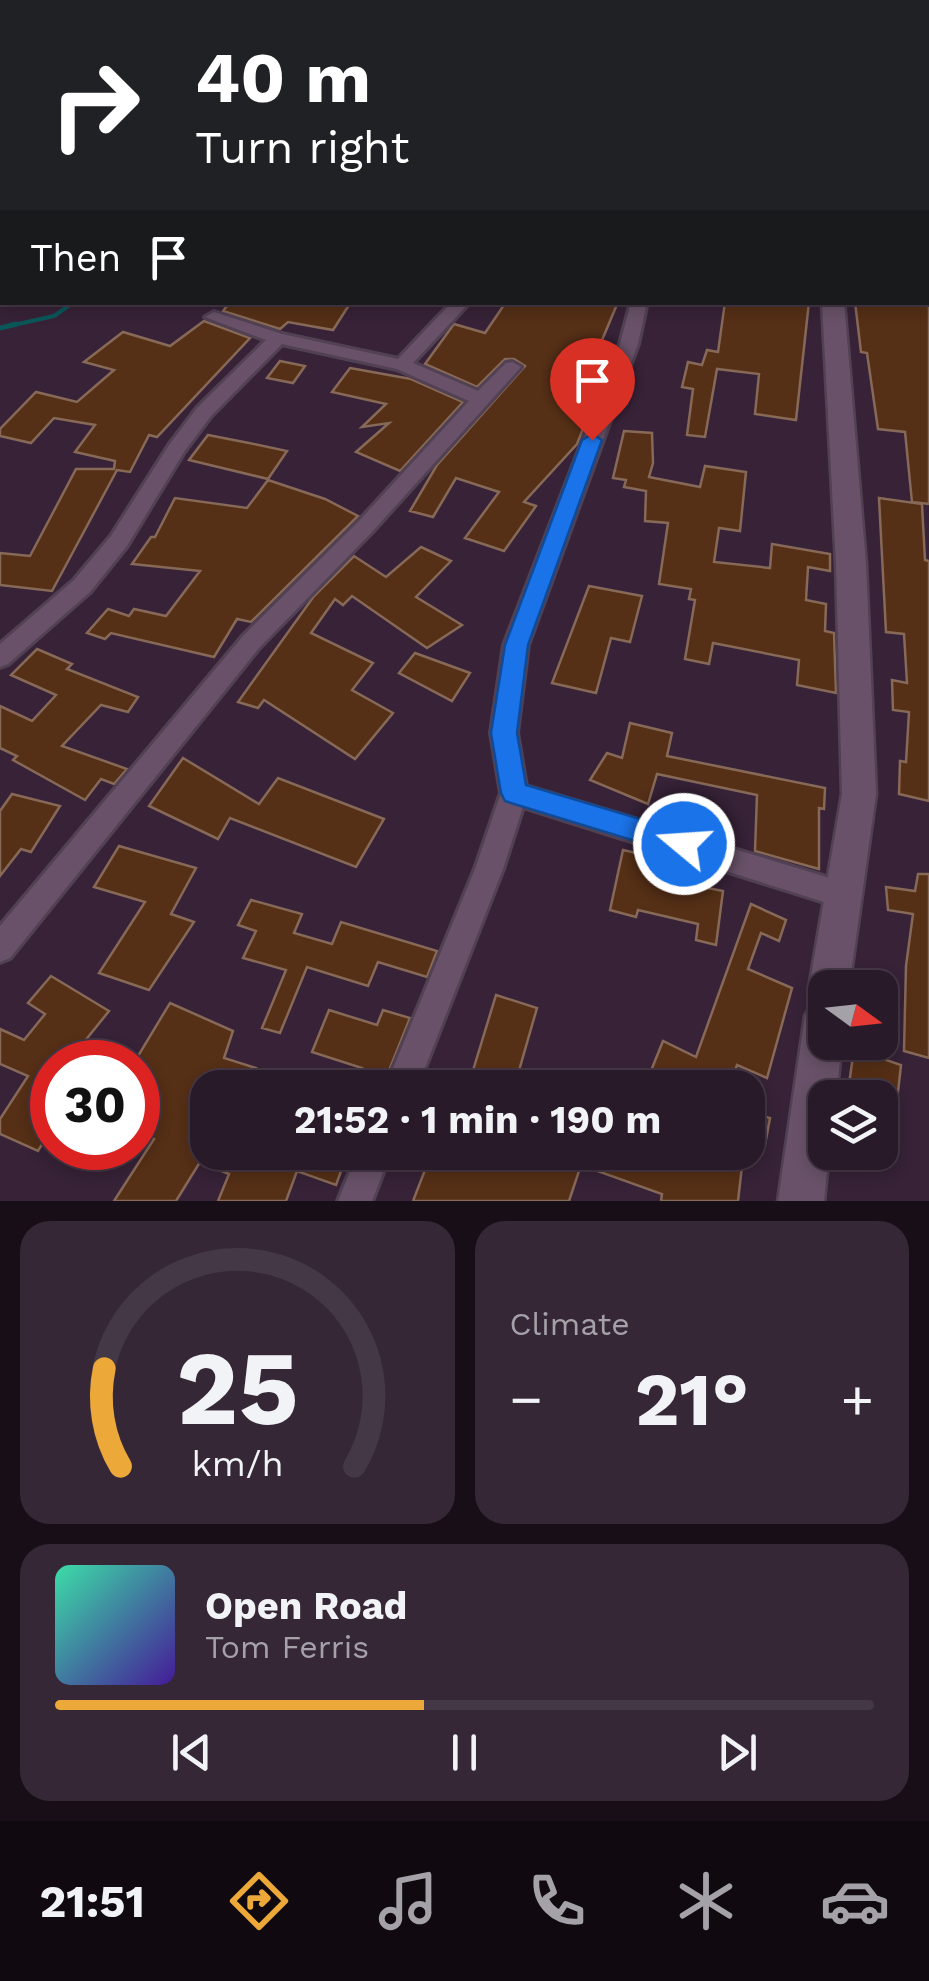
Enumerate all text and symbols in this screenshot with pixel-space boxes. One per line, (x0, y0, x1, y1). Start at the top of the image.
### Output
text: 40 m (195, 37, 371, 119)
icon: right (30, 40, 160, 170)
text: Turn right (195, 121, 409, 174)
icon: arrive (141, 230, 196, 285)
text: Then (30, 236, 121, 280)
pin (550, 338, 635, 441)
icon: arrive (565, 353, 620, 408)
position arrow (632, 792, 736, 896)
north arrow (808, 970, 898, 1060)
map controls (808, 970, 898, 1170)
speed limit sign: 30 (30, 1040, 160, 1170)
button: layers (808, 1080, 898, 1170)
text: 21:52 · 1 min · 190 m (294, 1098, 661, 1142)
text: Climate (510, 1305, 630, 1343)
text: 25 (176, 1327, 299, 1449)
text: 21° (635, 1355, 749, 1443)
text: − (510, 1367, 543, 1431)
text: + (841, 1367, 874, 1431)
text: km/h (191, 1443, 283, 1485)
text: Open Road (205, 1584, 407, 1628)
text: Tom Ferris (205, 1628, 369, 1666)
icon: previous (164, 1725, 219, 1780)
icon: pause (437, 1725, 492, 1780)
icon: next (710, 1725, 765, 1780)
icon: directions (224, 1866, 294, 1936)
icon: music (373, 1866, 443, 1936)
icon: phone (522, 1866, 592, 1936)
icon: climate (671, 1866, 741, 1936)
icon: car (820, 1866, 890, 1936)
text: 21:51 (39, 1875, 145, 1928)

